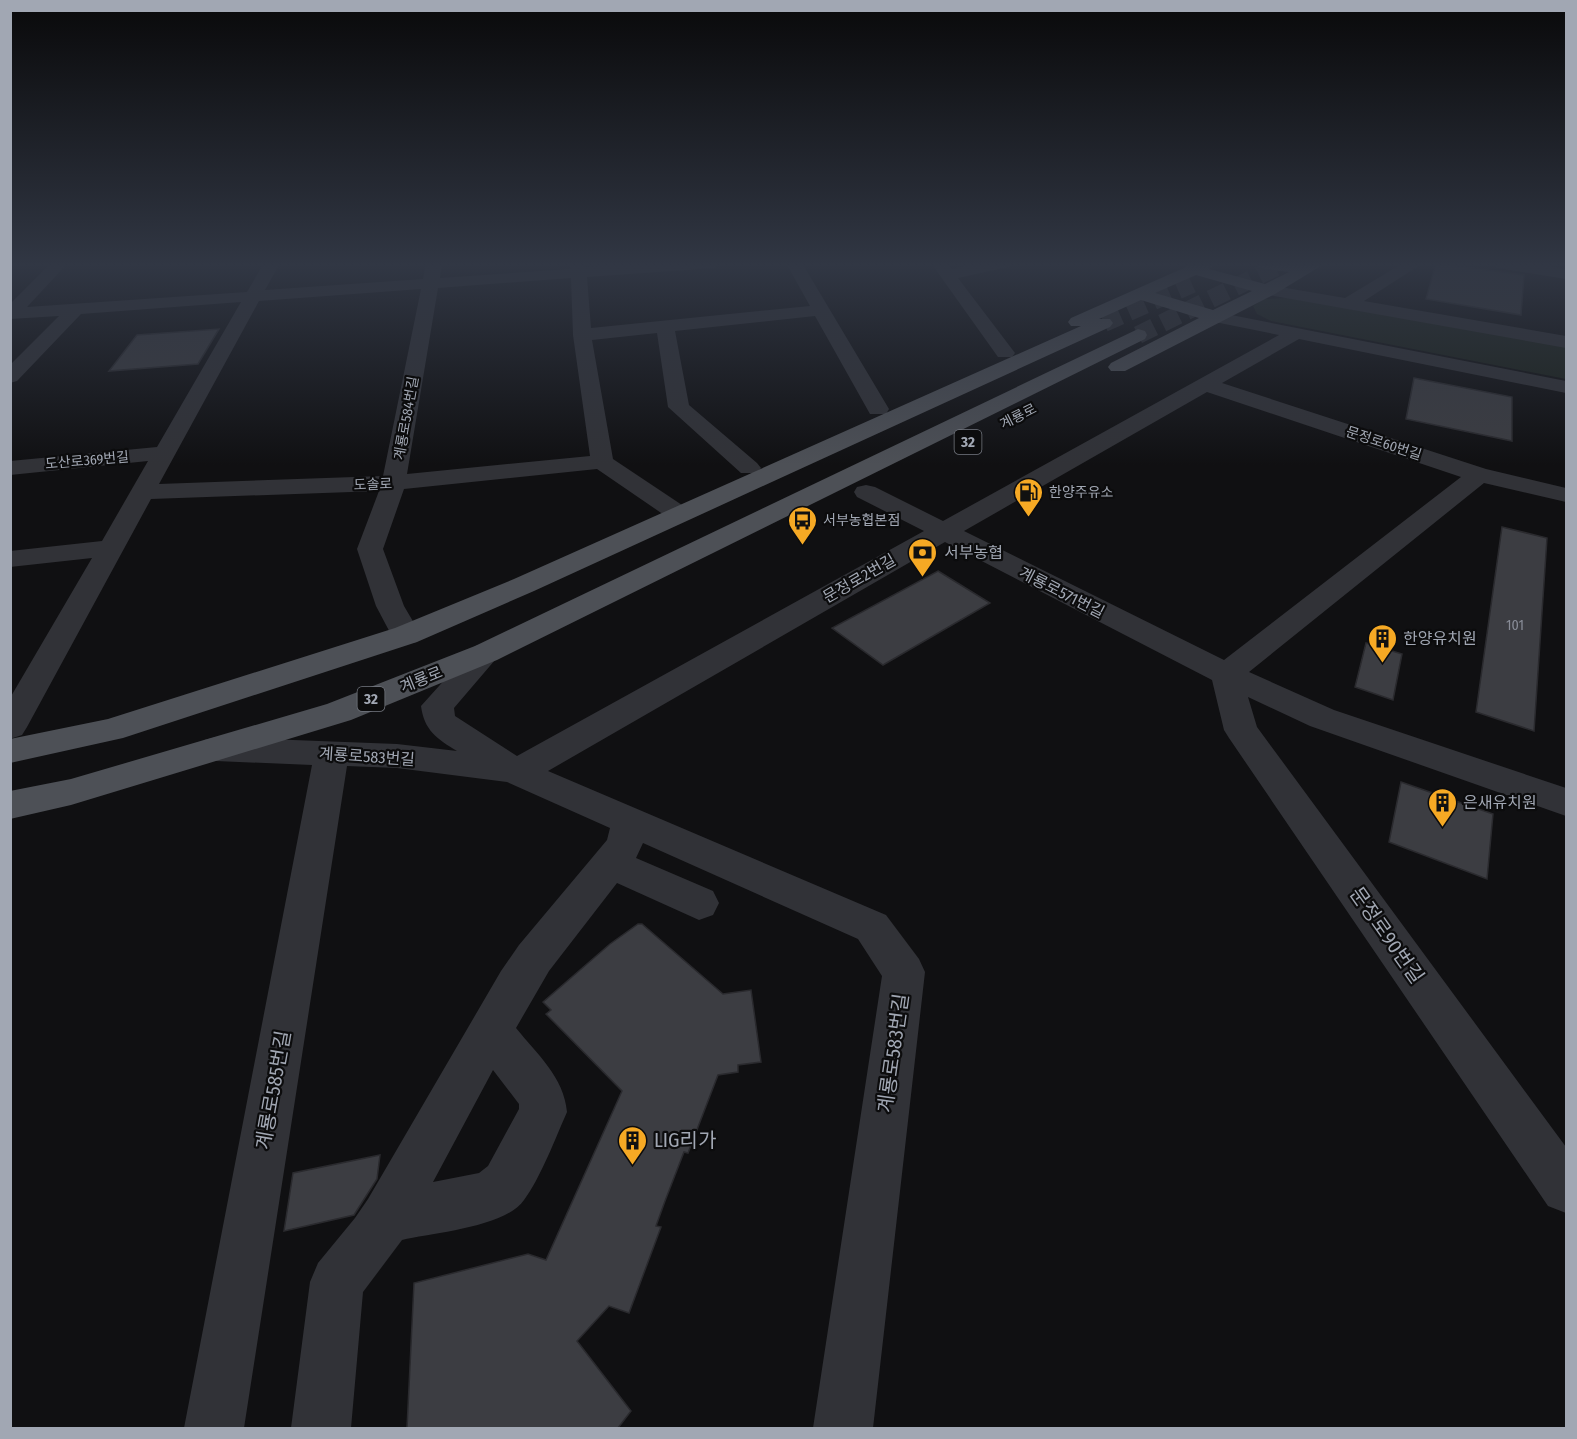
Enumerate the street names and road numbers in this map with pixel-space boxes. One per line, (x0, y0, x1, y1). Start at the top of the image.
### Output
street label: 계룡로584번길 (391, 375, 422, 461)
street label: 계룡로 (997, 400, 1039, 433)
street label: 문정로60번길 (1344, 423, 1424, 464)
road number: 32 (954, 430, 982, 454)
street label: 도산로369번길 (44, 448, 130, 473)
street label: 도솔로 (353, 475, 393, 494)
street label: 문정로2번길 (820, 550, 899, 607)
street label: 계룡로571번길 (1016, 563, 1108, 622)
street label: 계룡로 (397, 662, 445, 697)
road number: 32 (358, 687, 385, 711)
street label: 계룡로583번길 (318, 744, 416, 769)
street label: 문정로90번길 (1345, 882, 1429, 988)
street label: 계룡로583번길 (873, 992, 913, 1114)
street label: 계룡로585번길 (251, 1029, 295, 1151)

